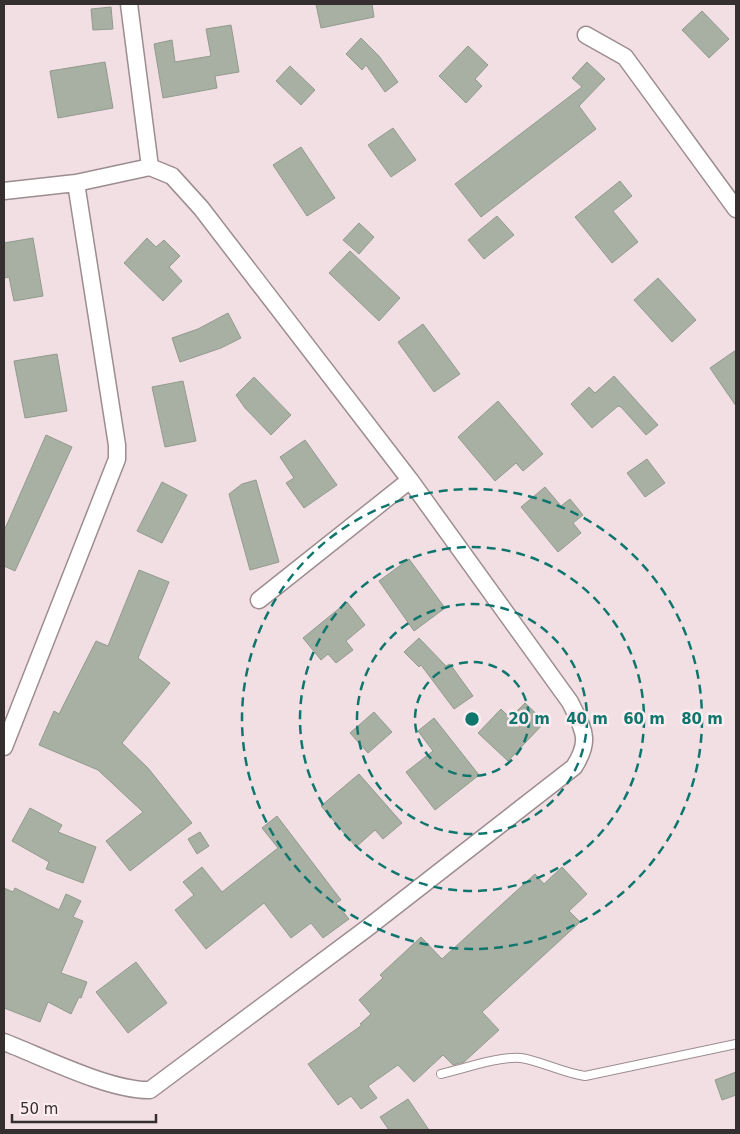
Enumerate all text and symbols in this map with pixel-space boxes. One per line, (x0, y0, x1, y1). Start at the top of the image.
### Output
centre of rings (463, 710, 481, 728)
text: 20 m (508, 710, 550, 728)
text: 40 m (566, 710, 608, 728)
text: 60 m (623, 710, 665, 728)
text: 80 m (681, 710, 723, 728)
scale bar (12, 1092, 156, 1124)
text: 50 m (20, 1100, 58, 1118)

